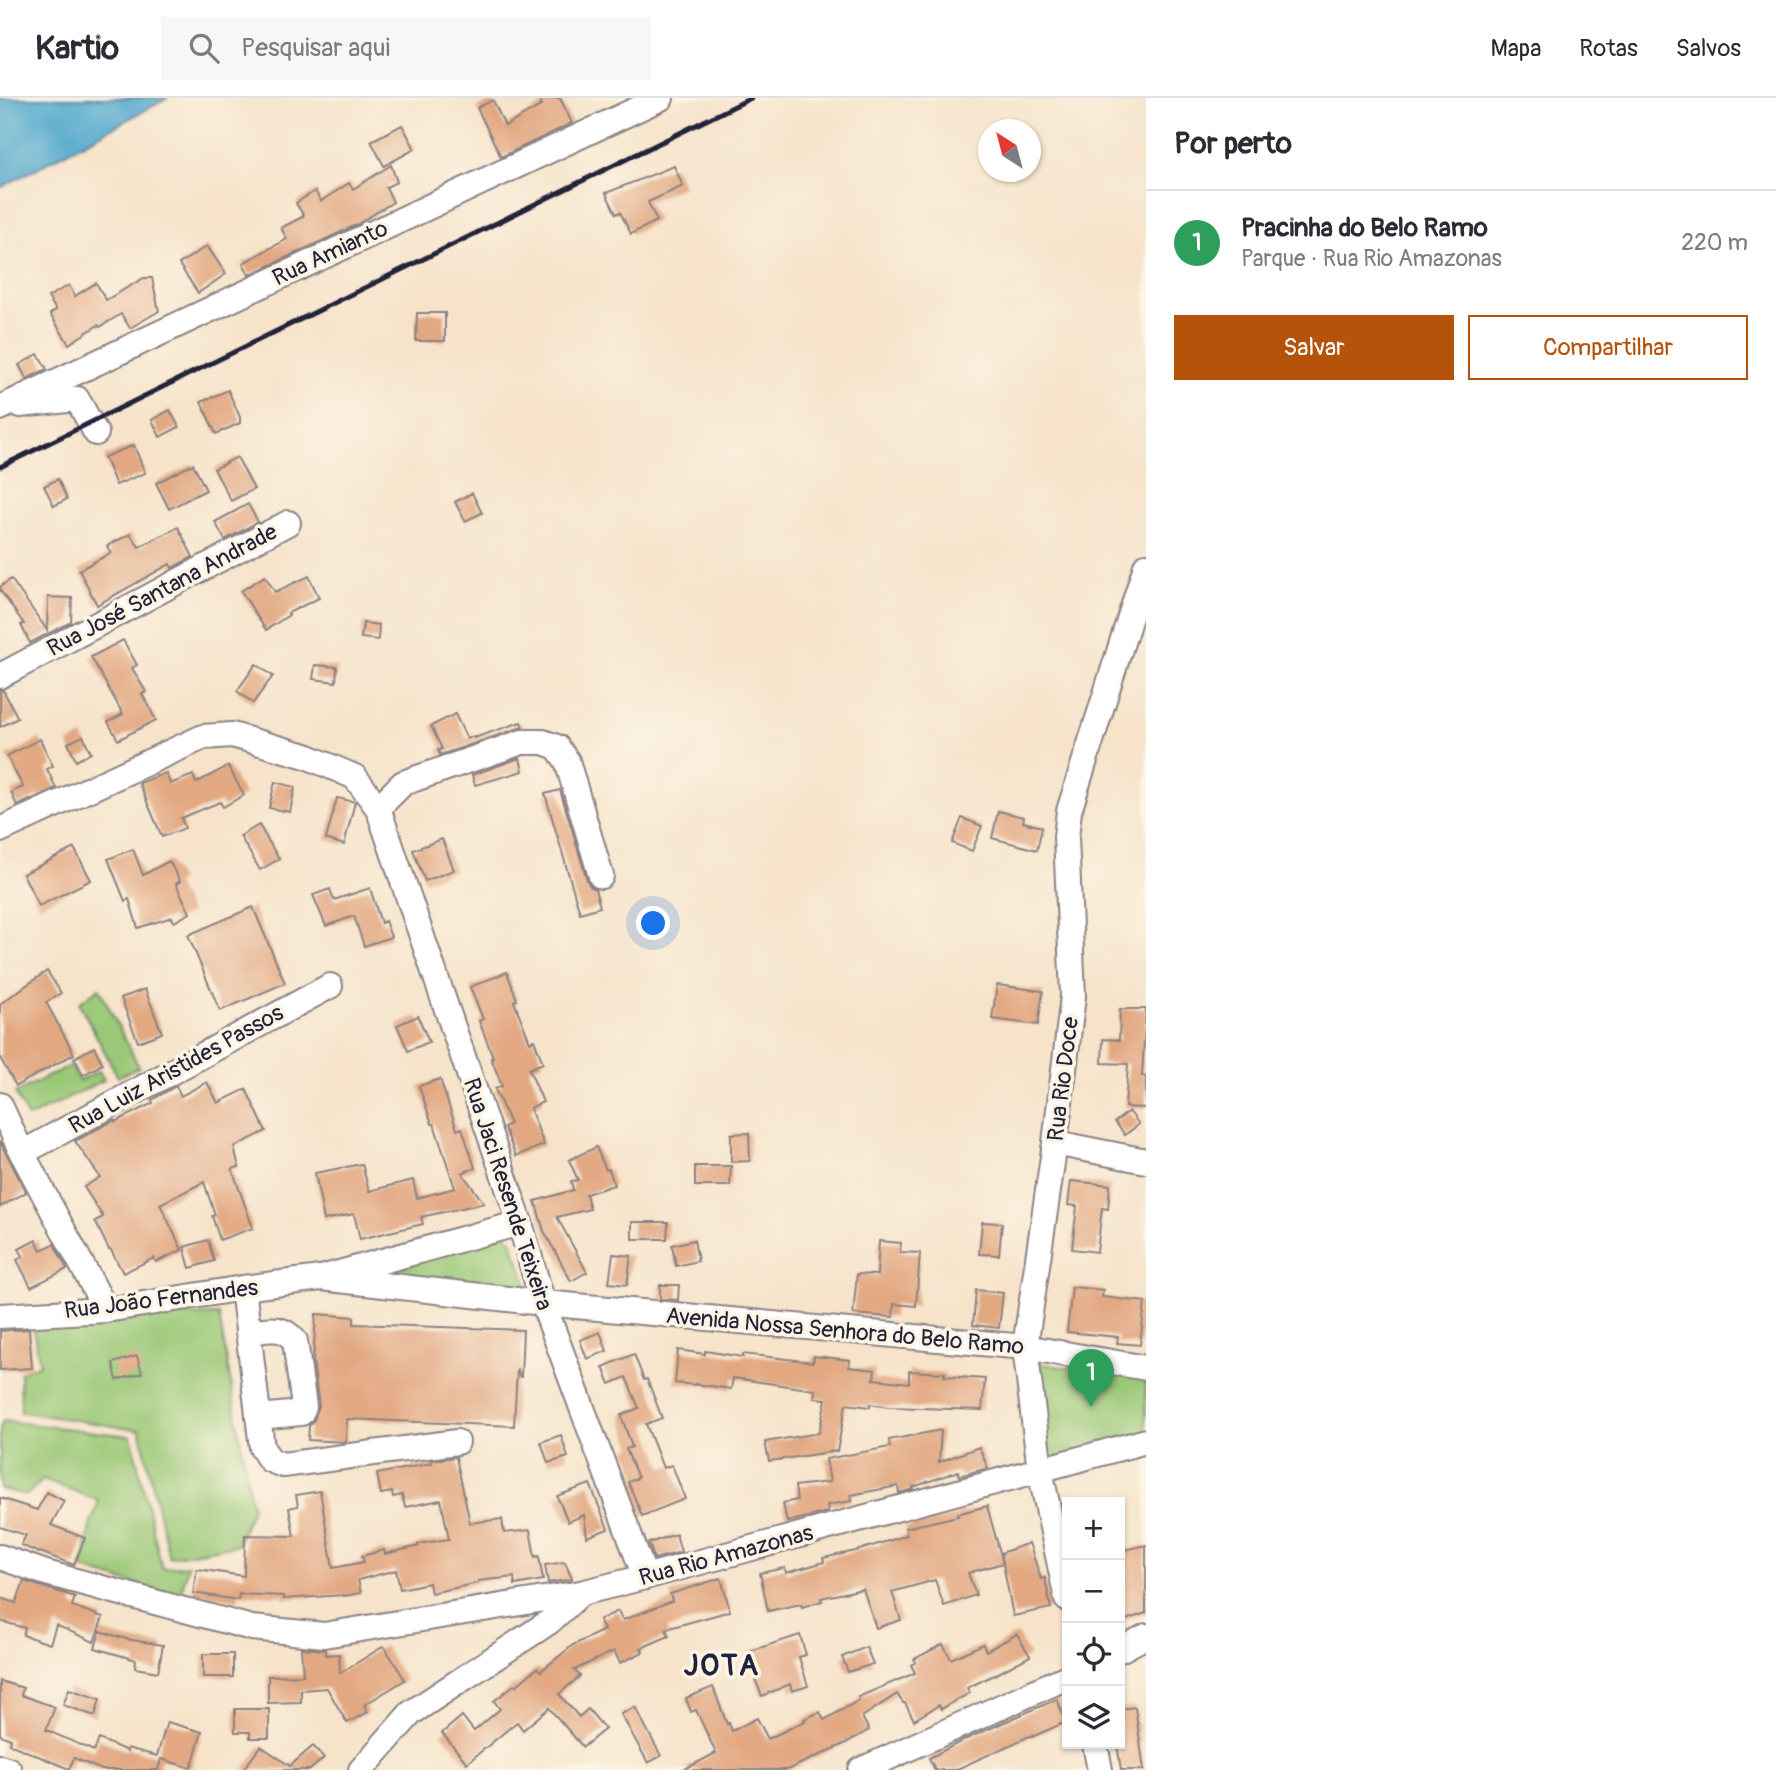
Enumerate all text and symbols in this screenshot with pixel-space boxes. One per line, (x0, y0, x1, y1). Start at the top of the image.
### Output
search box (161, 17, 651, 80)
text: Kartio (35, 28, 119, 69)
icon: search (185, 29, 223, 67)
text: Pesquisar aqui (241, 32, 390, 64)
text: Mapa (1490, 34, 1541, 63)
text: Rotas (1579, 34, 1638, 63)
text: Salvos (1676, 34, 1741, 63)
north arrow (978, 119, 1041, 182)
text: Por perto (1174, 125, 1292, 162)
text: Pracinha do Belo Ramo (1241, 212, 1488, 244)
street label: Rua Amianto (268, 214, 392, 292)
text: 1 (1193, 228, 1202, 257)
text: 220 m (1681, 228, 1748, 257)
text: Parque · Rua Rio Amazonas (1241, 244, 1502, 273)
button: Salvar (1174, 315, 1454, 380)
button: Compartilhar (1468, 315, 1748, 380)
street label: Rua José Santana Andrade (42, 517, 283, 663)
your location (636, 906, 670, 940)
street label: Rua Luiz Aristides Passos (64, 998, 288, 1140)
street label: Rua Rio Doce (1041, 1014, 1085, 1143)
street label: Rua Jaci Resende Teixeira (457, 1074, 559, 1314)
street label: Rua João Fernandes (62, 1273, 260, 1325)
street label: Avenida Nossa Senhora do Belo Ramo (665, 1301, 1025, 1361)
pin: 1 (1068, 1349, 1114, 1407)
map controls (1062, 1497, 1125, 1749)
button: + (1062, 1497, 1125, 1560)
street label: Rua Rio Amazonas (636, 1518, 816, 1592)
button: − (1062, 1560, 1125, 1623)
button: locate (1062, 1623, 1125, 1686)
district label: JOTA (684, 1647, 760, 1684)
button: layers (1062, 1686, 1125, 1749)

